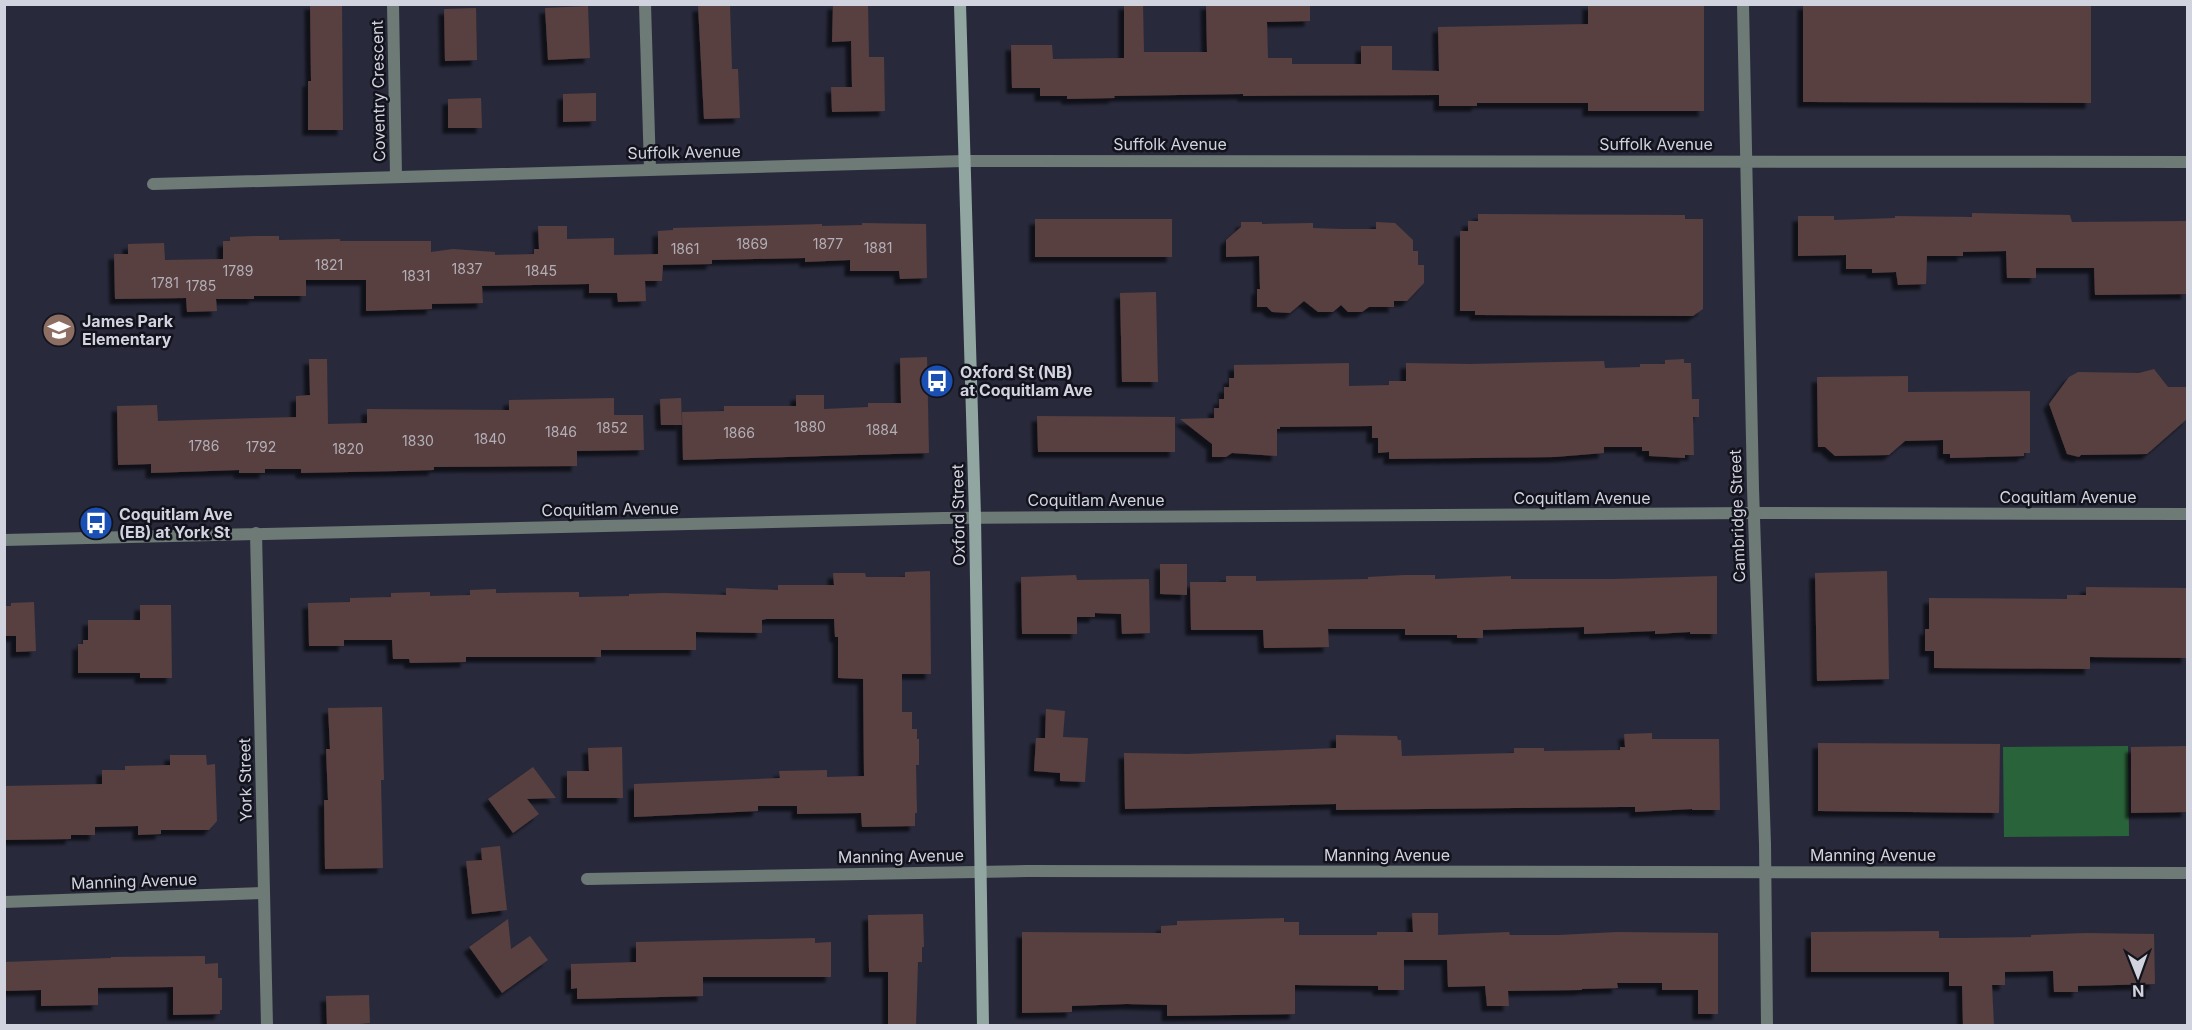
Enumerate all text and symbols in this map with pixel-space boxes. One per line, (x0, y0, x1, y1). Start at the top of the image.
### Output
street label: Coventry Crescent (367, 20, 389, 162)
street label: Suffolk Avenue (1113, 134, 1227, 154)
street label: Suffolk Avenue (1599, 134, 1713, 154)
street label: Suffolk Avenue (627, 141, 741, 163)
house number: 1869 (736, 235, 768, 252)
house number: 1877 (813, 235, 843, 252)
house number: 1881 (864, 239, 892, 256)
house number: 1861 (671, 240, 699, 257)
house number: 1821 (315, 256, 343, 273)
house number: 1837 (452, 260, 483, 277)
house number: 1789 (223, 262, 253, 279)
house number: 1845 (525, 262, 557, 279)
house number: 1831 (402, 267, 430, 284)
house number: 1781 (151, 274, 179, 291)
house number: 1785 (186, 277, 216, 294)
place label: James Park Elementary (82, 311, 174, 349)
school or university icon: James Park Elementary (41, 312, 77, 348)
place label: Oxford St (NB) at Coquitlam Ave (960, 362, 1093, 400)
bus stop icon: Oxford St (NB) at Coquitlam Ave (919, 363, 955, 399)
house number: 1880 (794, 418, 826, 435)
house number: 1852 (596, 419, 628, 436)
house number: 1884 (866, 421, 898, 438)
house number: 1846 (545, 423, 577, 440)
house number: 1866 (723, 424, 755, 441)
house number: 1840 (474, 430, 506, 447)
house number: 1830 (402, 432, 434, 449)
house number: 1786 (189, 437, 219, 454)
house number: 1792 (246, 438, 276, 455)
house number: 1820 (332, 440, 364, 457)
street label: Cambridge Street (1725, 449, 1749, 583)
street label: Oxford Street (947, 464, 969, 566)
street label: Coquitlam Avenue (1999, 487, 2137, 507)
street label: Coquitlam Avenue (1513, 488, 1651, 508)
street label: Coquitlam Avenue (1027, 490, 1165, 510)
street label: Coquitlam Avenue (541, 498, 679, 520)
place label: Coquitlam Ave (EB) at York St (119, 504, 233, 542)
bus stop icon: Coquitlam Ave (EB) at York St (78, 505, 114, 541)
street label: York Street (234, 738, 256, 822)
street label: Manning Avenue (838, 845, 964, 867)
street label: Manning Avenue (1324, 845, 1450, 865)
street label: Manning Avenue (1810, 845, 1936, 865)
street label: Manning Avenue (71, 869, 197, 893)
north arrow (2108, 946, 2168, 1006)
text: N (2132, 981, 2145, 1001)

